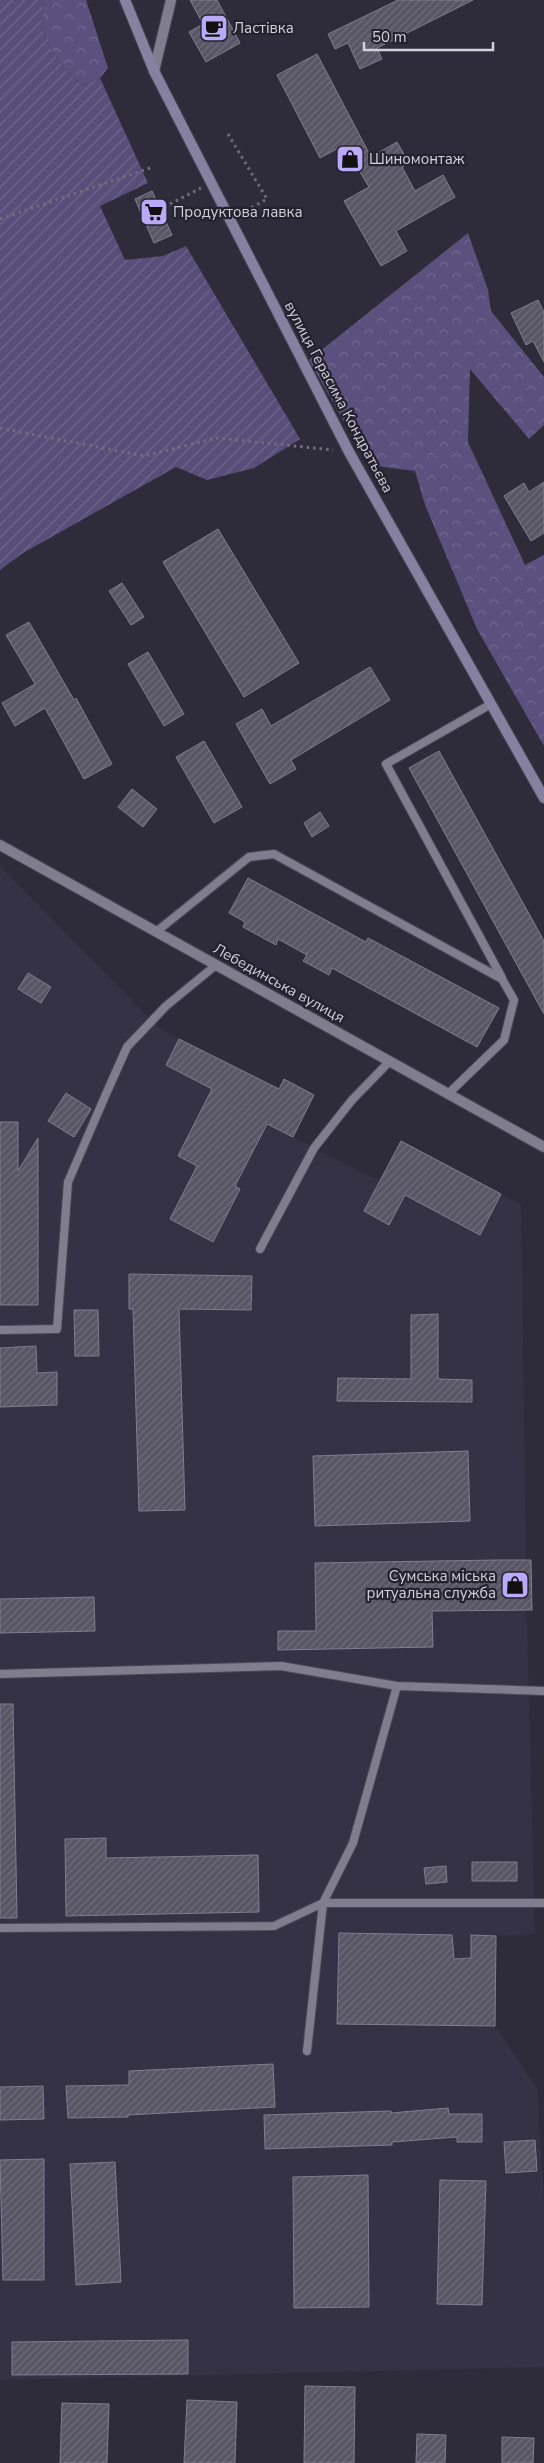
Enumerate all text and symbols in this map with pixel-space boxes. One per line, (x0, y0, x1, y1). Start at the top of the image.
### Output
cafe icon: Ластівка (199, 13, 229, 43)
place label: Ластівка (233, 18, 294, 38)
scale bar (364, 20, 493, 52)
text: 50 m (372, 27, 407, 47)
shop icon: Шиномонтаж (335, 144, 365, 174)
place label: Шиномонтаж (369, 149, 465, 169)
supermarket icon: Продуктова лавка (139, 197, 169, 227)
place label: Продуктова лавка (173, 202, 303, 222)
street label: вулиця Герасима Кондратьєва (280, 298, 398, 496)
street label: Лебединська вулиця (210, 939, 348, 1027)
place label: Сумська міська ритуальна служба (367, 1566, 496, 1603)
shop icon: Сумська міська ритуальна служба (500, 1570, 530, 1600)

